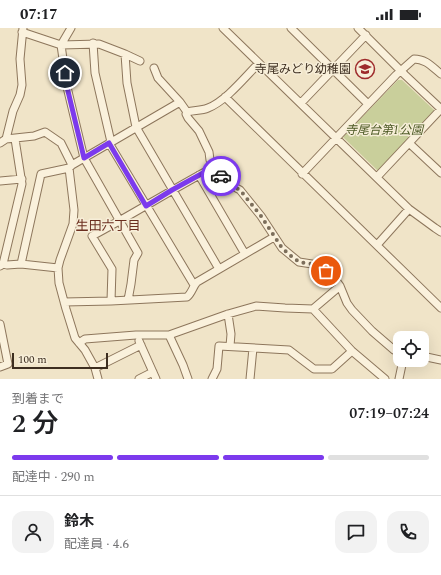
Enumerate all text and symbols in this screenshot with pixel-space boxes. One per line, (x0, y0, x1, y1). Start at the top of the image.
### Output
text: 07:17 (20, 3, 58, 26)
pin (48, 56, 82, 90)
school or university icon: 寺尾みどり幼稚園 (354, 58, 376, 80)
place label: 寺尾みどり幼稚園 (255, 60, 351, 79)
icon: home (54, 62, 76, 84)
park label: 寺尾台第1公園 (345, 121, 425, 140)
courier (201, 156, 241, 196)
icon: car (210, 165, 232, 187)
district label: 生田六丁目 (75, 216, 141, 236)
pin (309, 254, 343, 288)
icon: bag (315, 260, 337, 282)
map controls (393, 331, 429, 367)
button: locate (393, 331, 429, 367)
scale bar (12, 351, 108, 370)
text: 100 m (18, 351, 47, 368)
text: 到着まで (12, 389, 64, 409)
text: 07:19–07:24 (349, 402, 429, 425)
text: 2 分 (12, 404, 58, 444)
text: 配達中 · 290 m (12, 467, 95, 487)
text: 鈴木 (64, 510, 94, 533)
button: person (12, 511, 54, 553)
button: chat (335, 511, 377, 553)
button: phone (387, 511, 429, 553)
text: 配達員 · 4.6 (64, 534, 129, 554)

